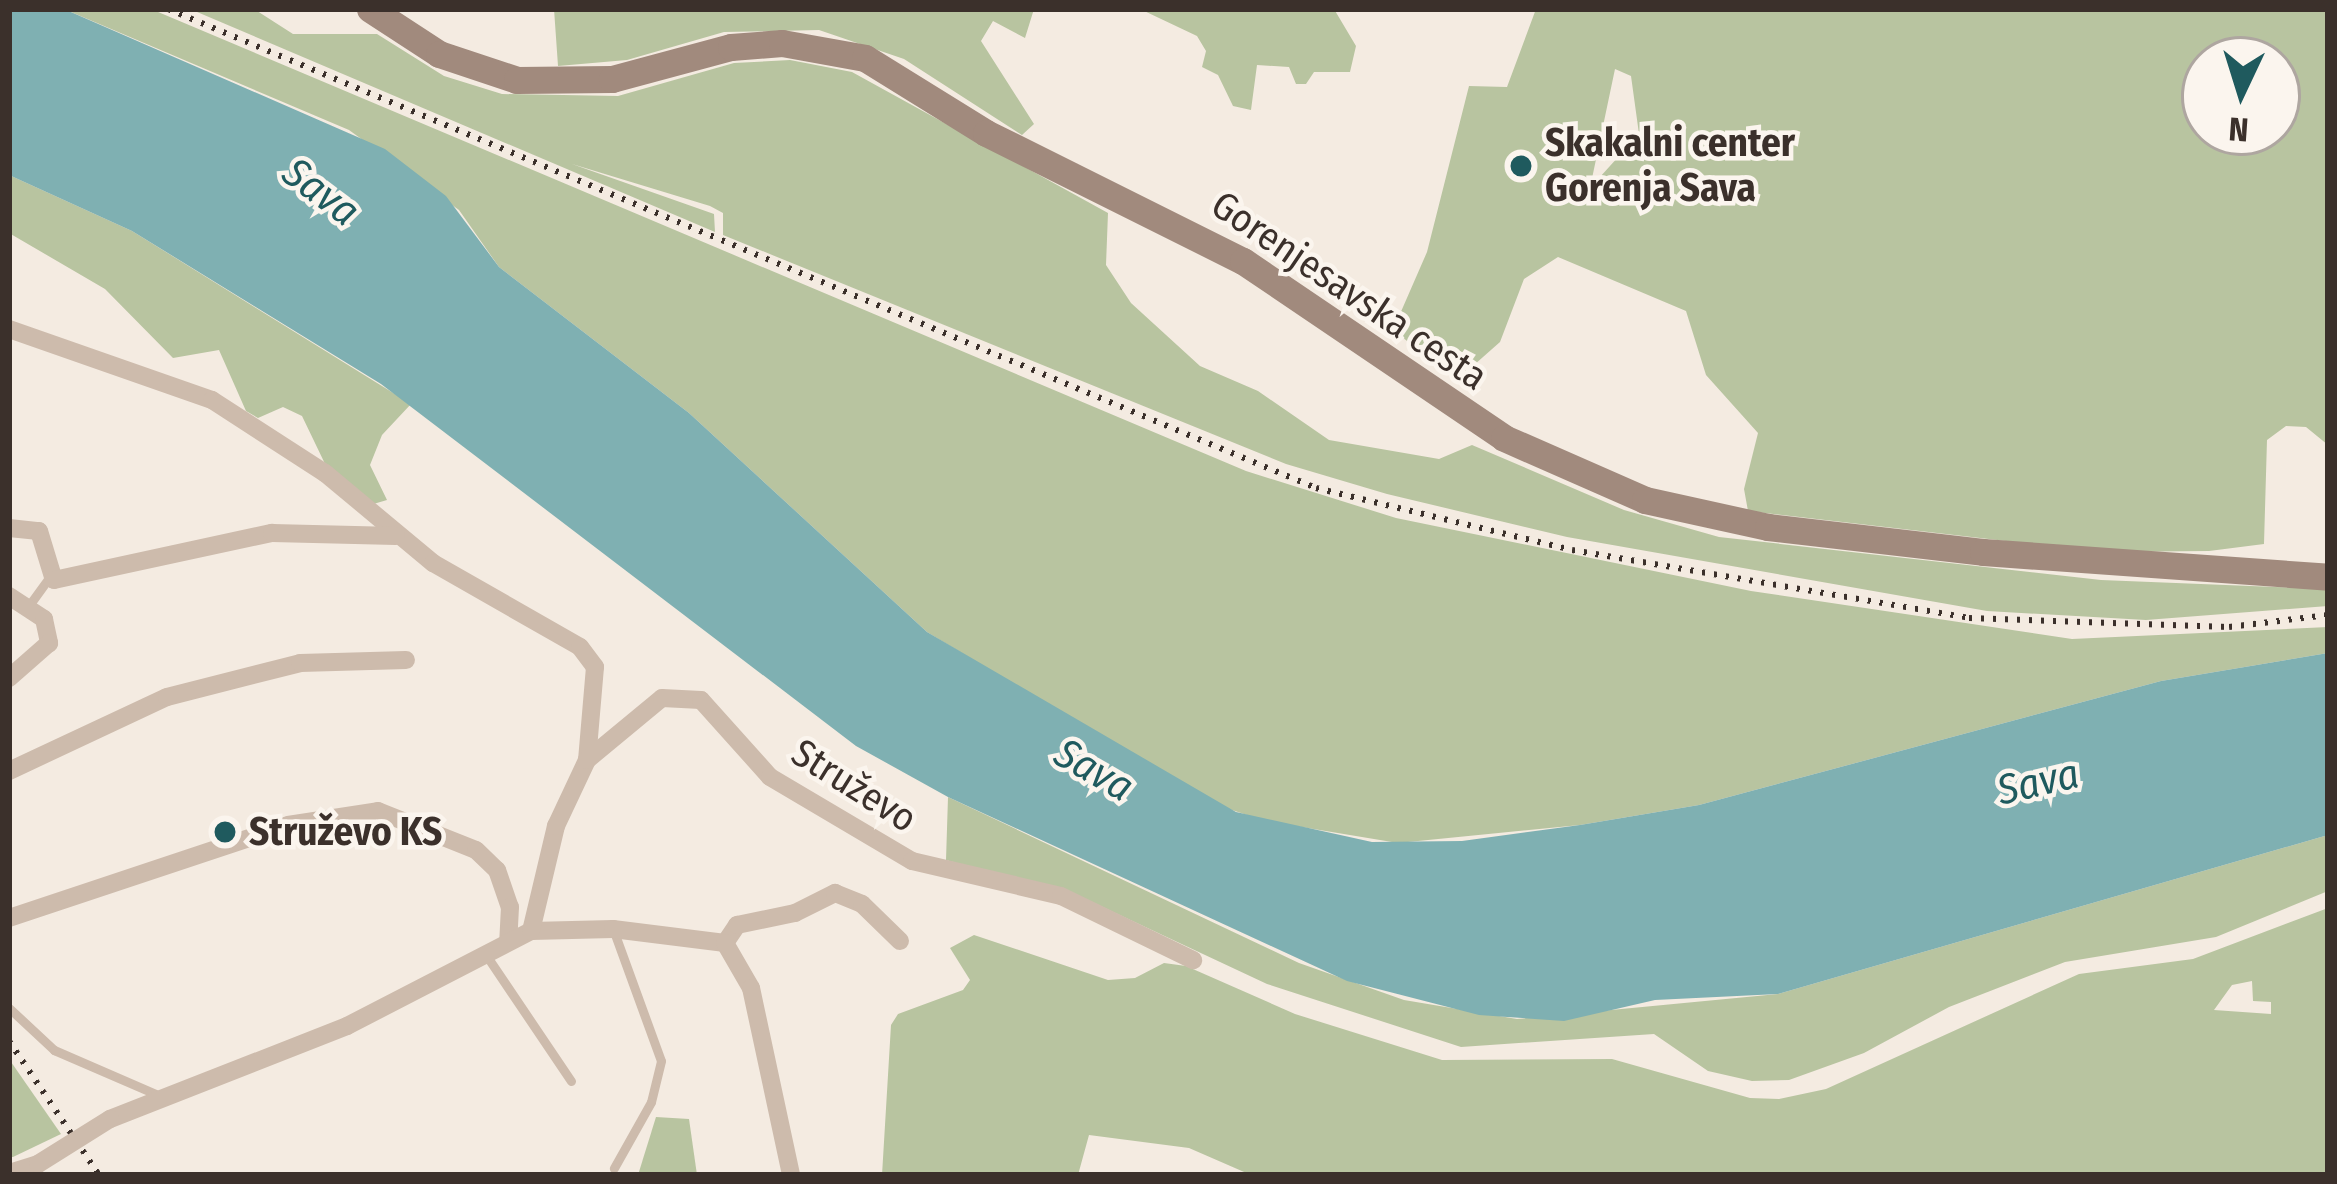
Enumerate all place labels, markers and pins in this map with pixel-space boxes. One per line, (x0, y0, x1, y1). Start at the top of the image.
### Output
place label: Skakalni center Gorenja Sava (1545, 121, 1795, 212)
marker: Skakalni center Gorenja Sava (1508, 153, 1534, 179)
place label: Struževo KS (249, 809, 442, 855)
marker: Struževo KS (212, 819, 238, 845)

